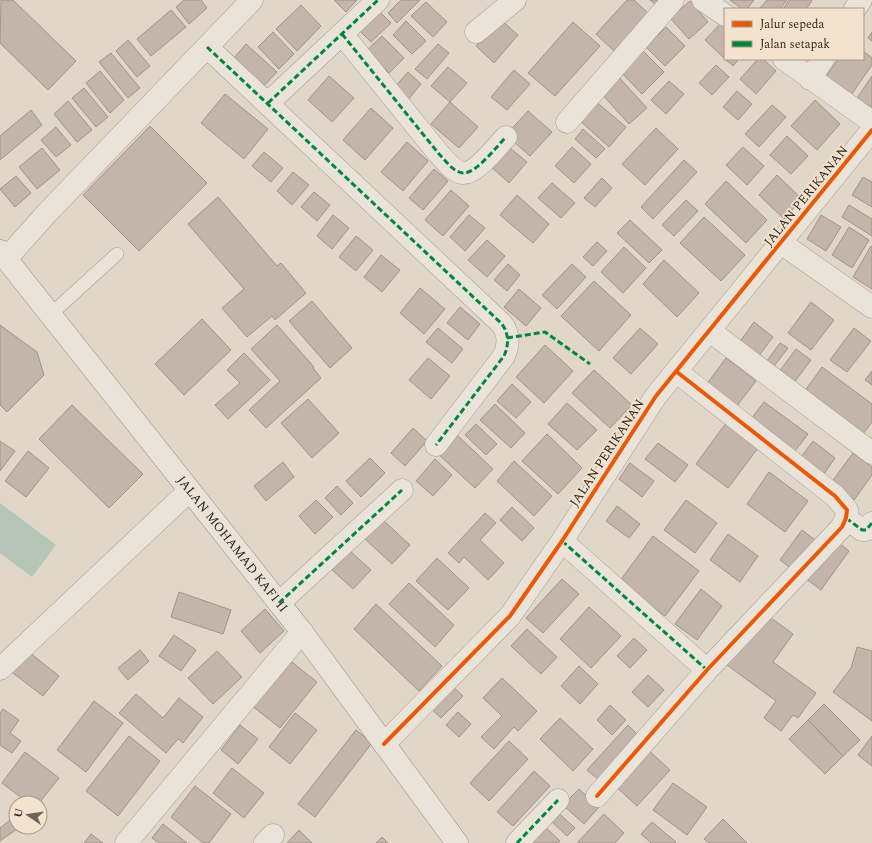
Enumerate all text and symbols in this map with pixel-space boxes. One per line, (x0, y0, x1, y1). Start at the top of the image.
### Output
legend (724, 8, 864, 60)
text: Jalur sepeda (760, 15, 825, 34)
text: Jalan setapak (760, 35, 830, 54)
street label: JALAN PERIKANAN (759, 141, 853, 251)
street label: JALAN PERIKANAN (565, 395, 649, 511)
street label: JALAN MOHAMAD KAFI II (172, 471, 293, 617)
north arrow (8, 795, 48, 835)
text: U (9, 806, 28, 819)

